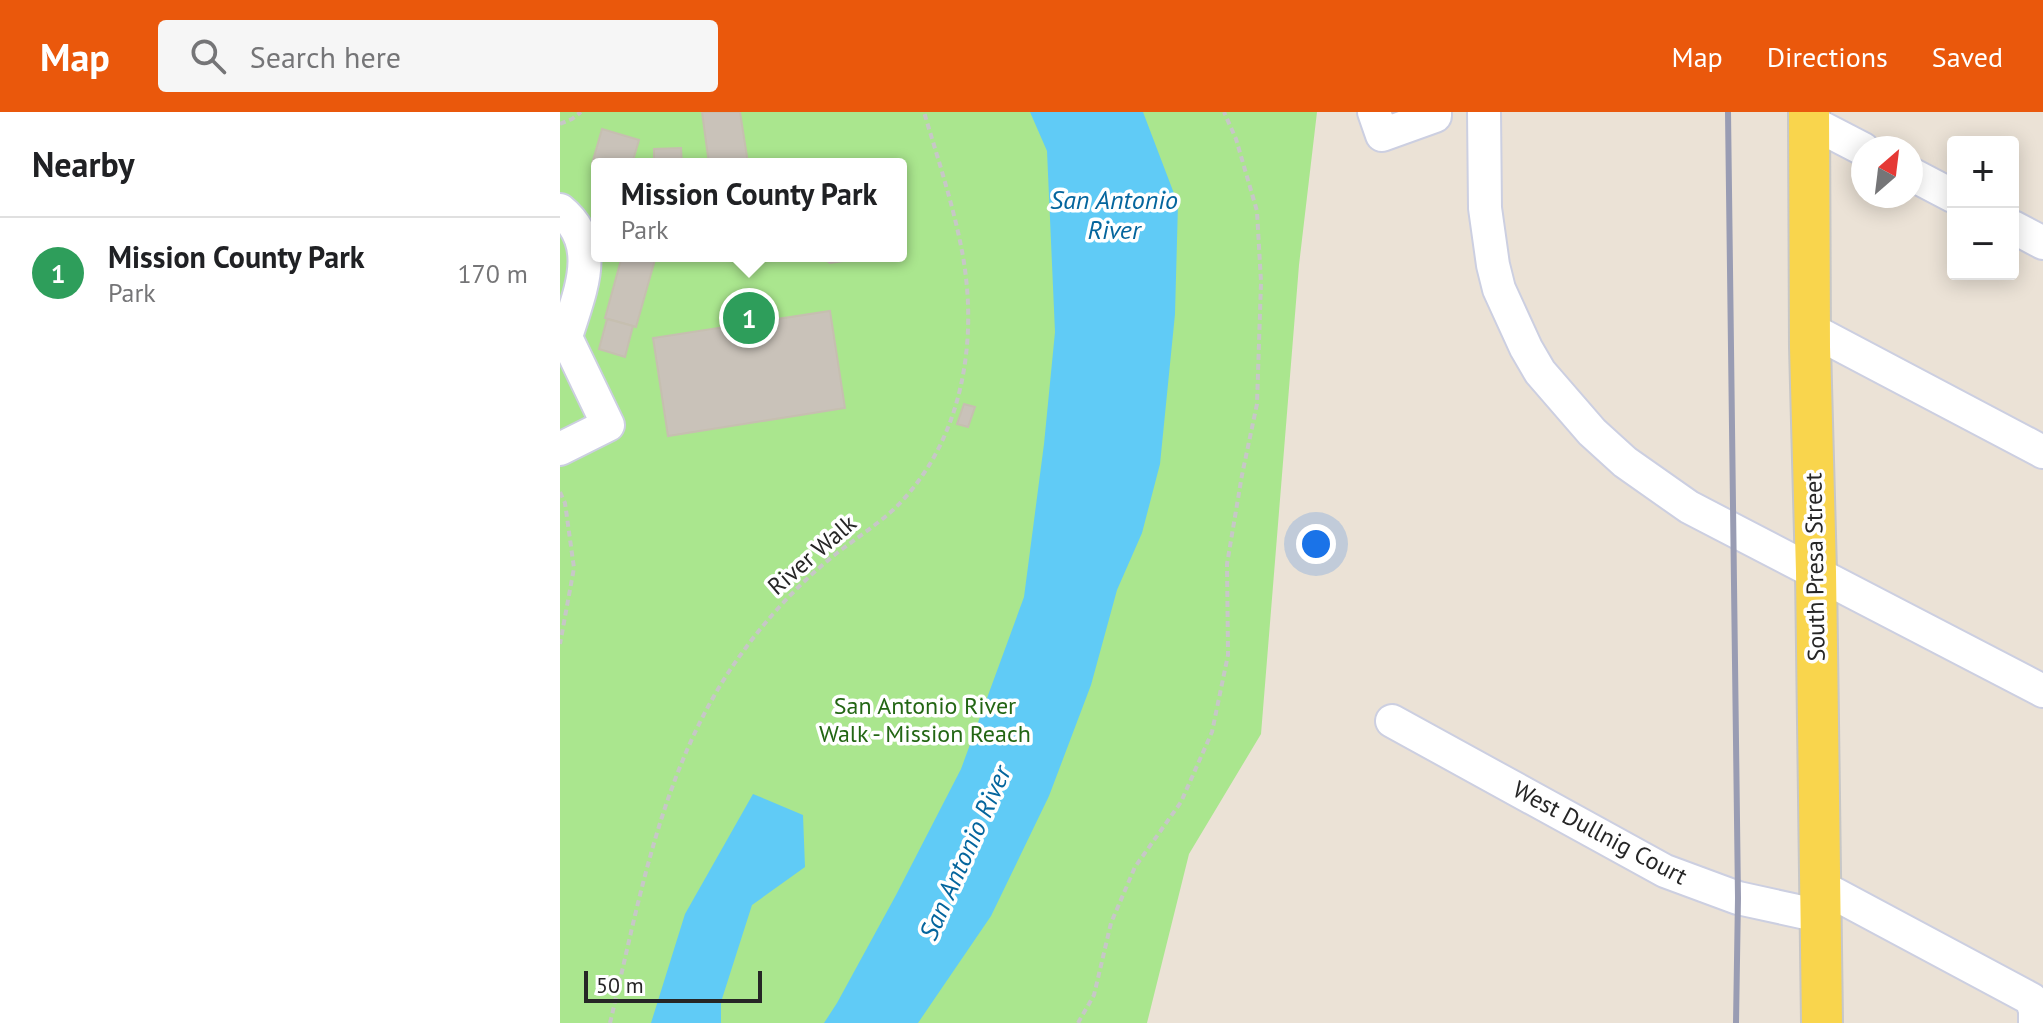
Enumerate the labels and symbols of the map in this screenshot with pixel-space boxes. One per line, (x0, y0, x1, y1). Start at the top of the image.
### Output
north arrow (1851, 136, 1923, 208)
water label: San Antonio River (1050, 183, 1178, 246)
pin: 1 (723, 288, 775, 348)
street label: South Presa Street (1797, 472, 1832, 662)
street label: River Walk (761, 507, 863, 602)
your location (1296, 524, 1336, 564)
park label: San Antonio River Walk - Mission Reach (819, 690, 1031, 749)
water label: San Antonio River (911, 759, 1018, 945)
street label: West Dullnig Court (1508, 774, 1693, 892)
scale bar (584, 967, 762, 1003)

